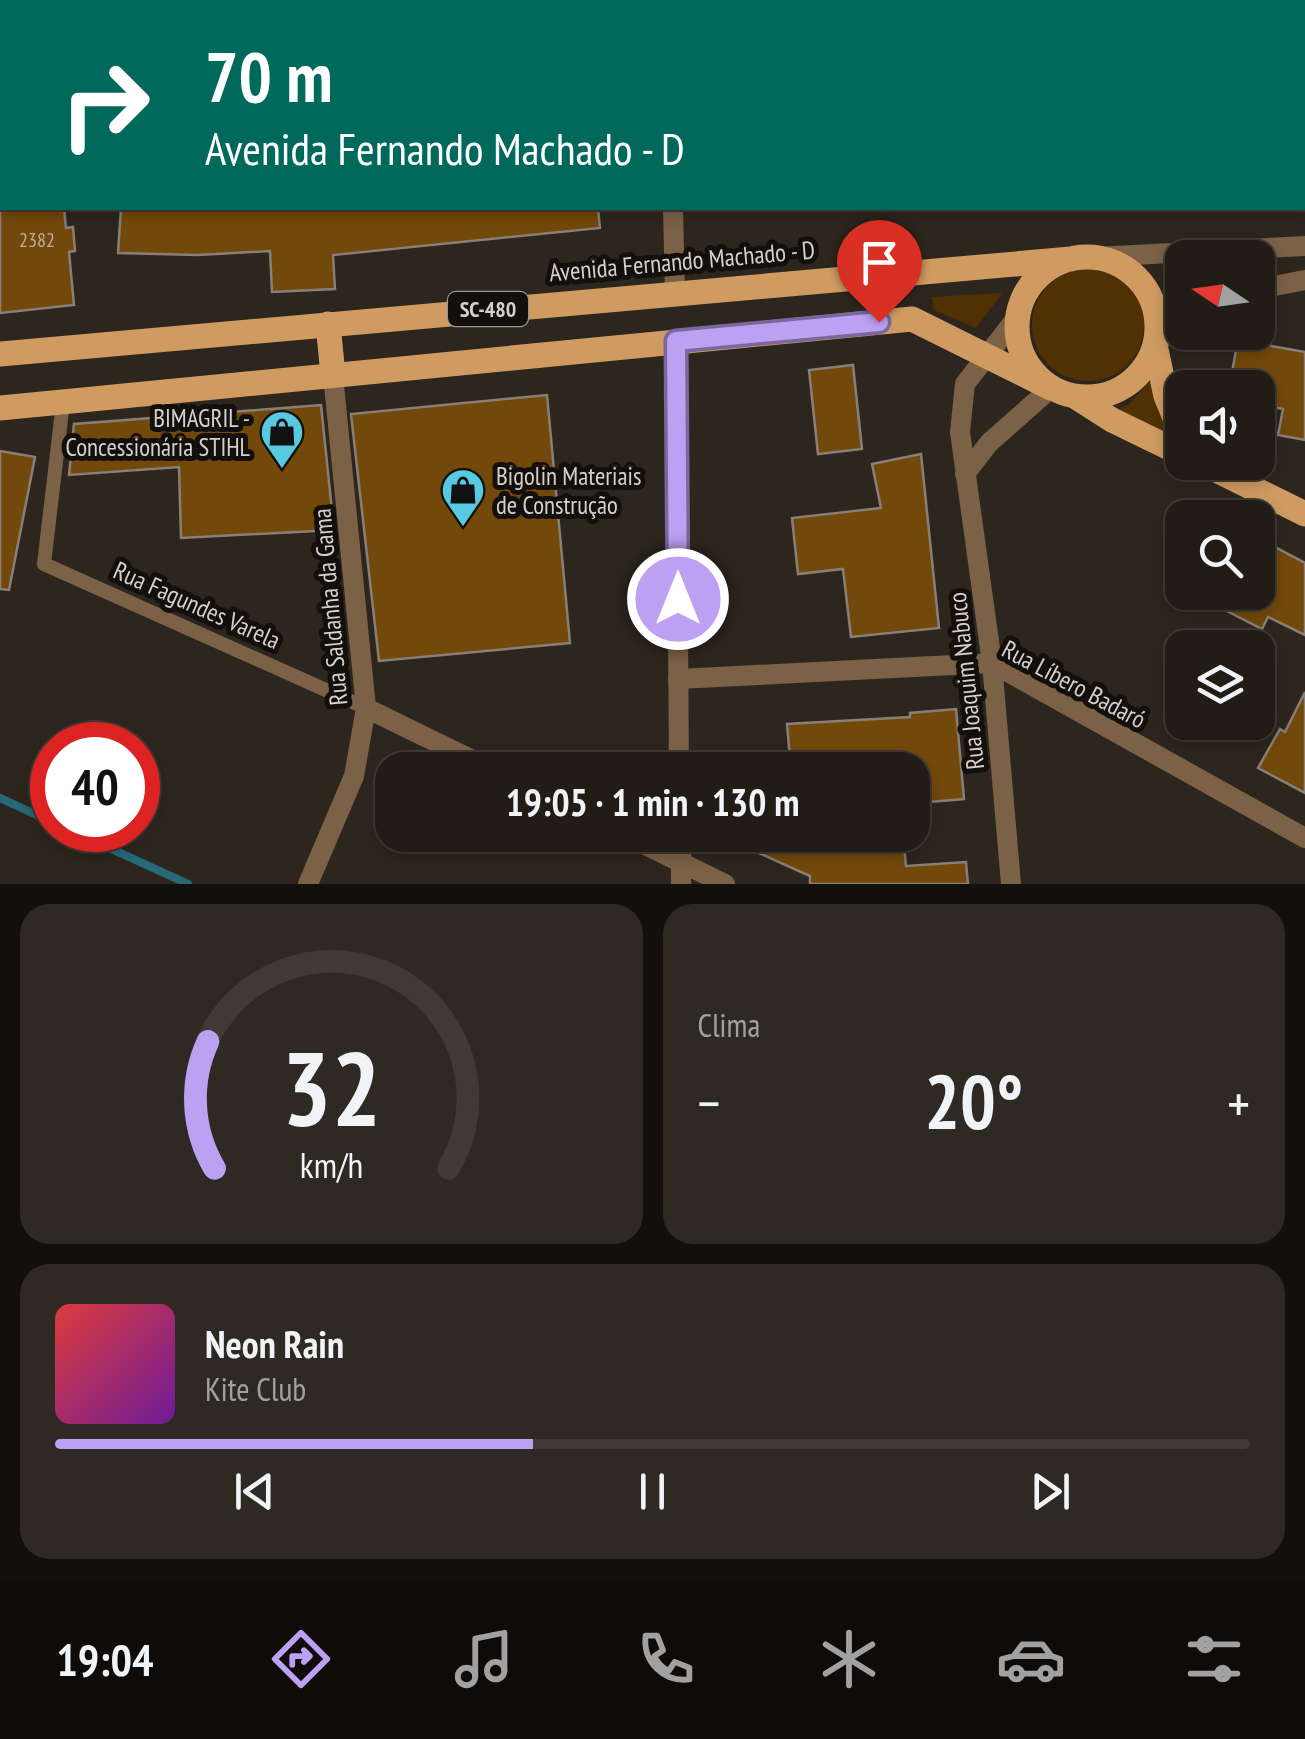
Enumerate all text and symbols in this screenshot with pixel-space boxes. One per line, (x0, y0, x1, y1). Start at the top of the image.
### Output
text: 70 m (205, 31, 333, 121)
icon: right (40, 40, 170, 170)
text: Avenida Fernando Machado - D (205, 119, 685, 177)
pin (837, 220, 922, 323)
house number: 2382 (19, 227, 55, 253)
street label: Avenida Fernando Machado - D (548, 233, 816, 289)
icon: arrive (852, 235, 907, 290)
north arrow (1165, 240, 1275, 350)
map controls (1165, 240, 1275, 740)
road number: SC-480 (448, 292, 528, 326)
button: sound (1165, 370, 1275, 480)
place label: BIMAGRIL - Concessionária STIHL (66, 402, 251, 463)
shop icon: BIMAGRIL - Concessionária STIHL (259, 409, 305, 470)
place label: Bigolin Materiais de Construção (496, 460, 641, 521)
shop icon: Bigolin Materiais de Construção (440, 467, 486, 528)
button: search (1165, 500, 1275, 610)
street label: Rua Saldanha da Gama (305, 507, 355, 707)
position arrow (626, 547, 730, 651)
street label: Rua Fagundes Varela (109, 554, 285, 656)
street label: Rua Joaquim Nabuco (941, 591, 991, 771)
button: layers (1165, 630, 1275, 740)
street label: Rua Líbero Badaró (997, 633, 1151, 735)
speed limit sign: 40 (30, 722, 160, 852)
text: 19:05 · 1 min · 130 m (506, 777, 799, 826)
text: Clima (698, 1004, 760, 1046)
text: 32 (282, 1020, 381, 1155)
text: 20° (924, 1053, 1023, 1150)
text: − (698, 1067, 720, 1138)
text: + (1227, 1067, 1250, 1138)
text: km/h (300, 1142, 363, 1188)
text: Neon Rain (205, 1319, 344, 1368)
text: Kite Club (205, 1368, 306, 1410)
icon: previous (227, 1464, 282, 1519)
icon: pause (625, 1464, 680, 1519)
icon: next (1023, 1464, 1078, 1519)
icon: directions (266, 1624, 336, 1694)
icon: music (449, 1624, 519, 1694)
icon: phone (631, 1624, 701, 1694)
icon: climate (814, 1624, 884, 1694)
icon: car (996, 1624, 1066, 1694)
icon: filters (1179, 1624, 1249, 1694)
text: 19:04 (56, 1630, 154, 1688)

